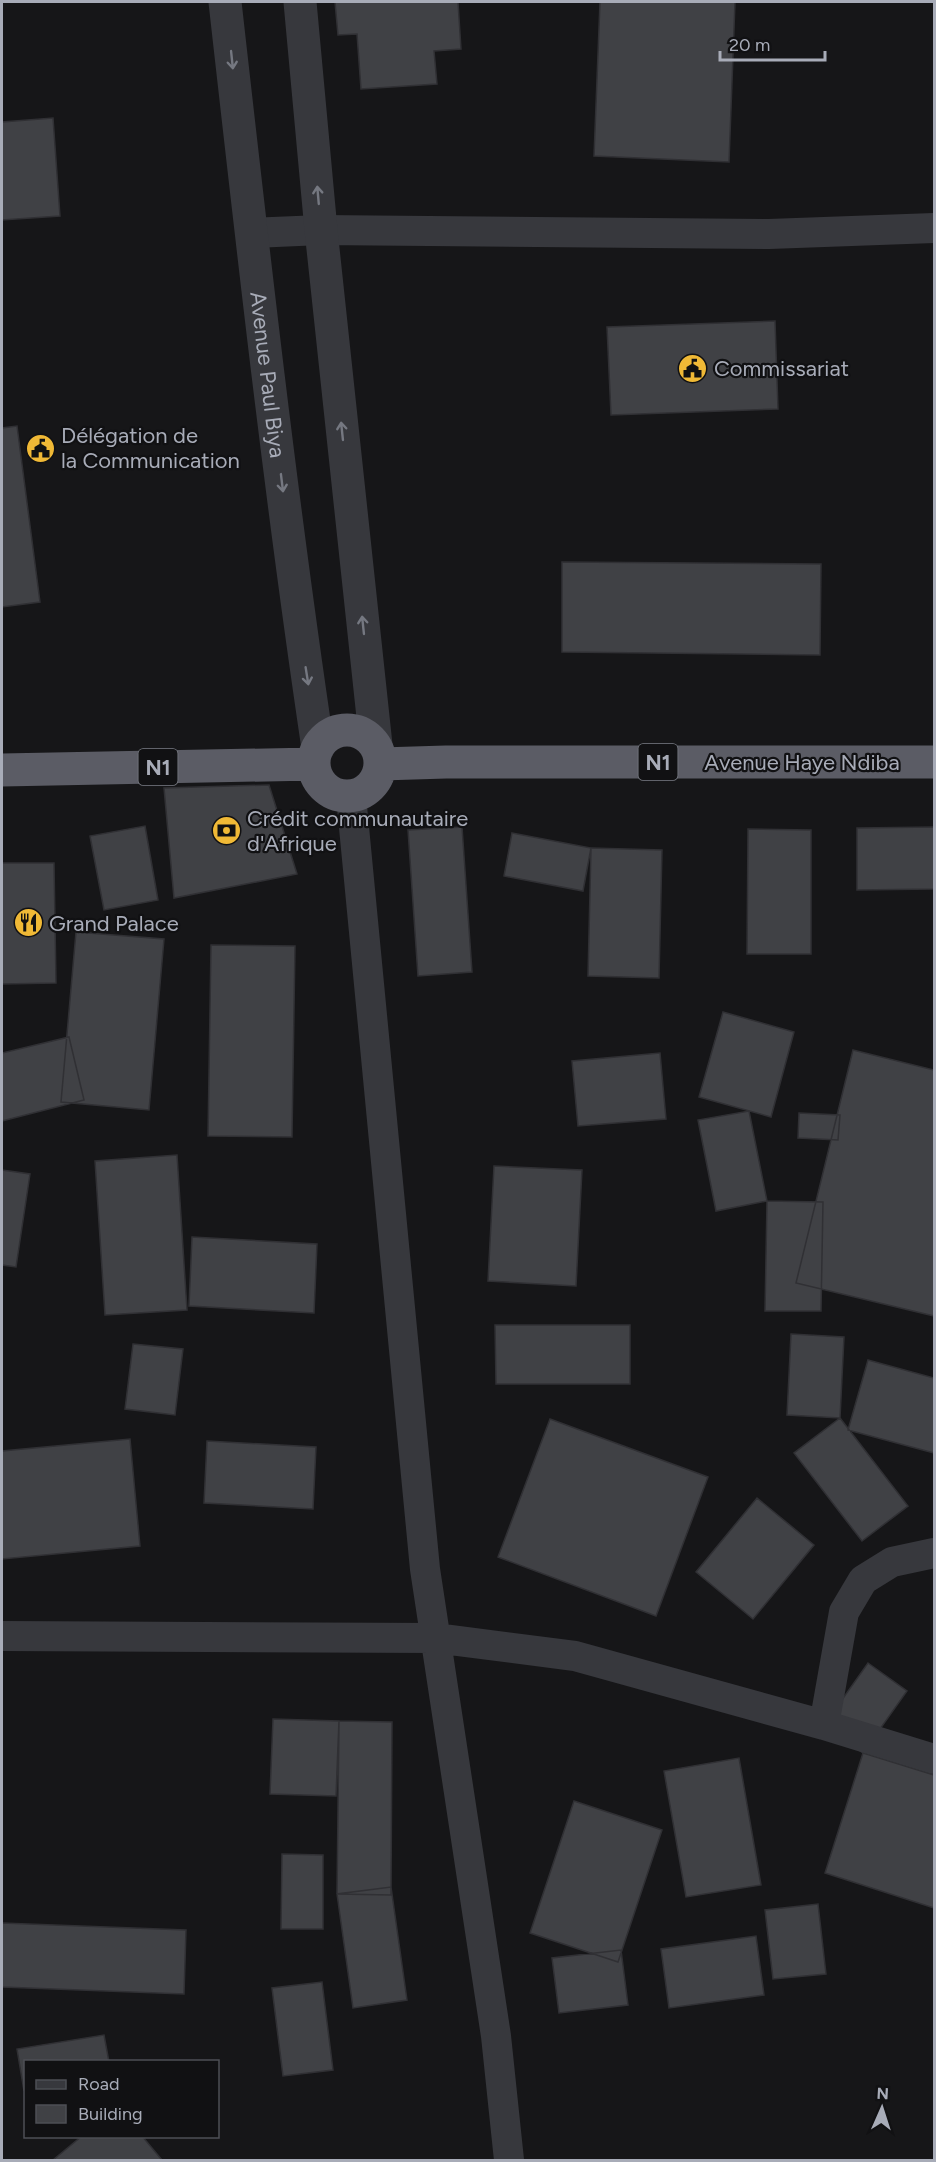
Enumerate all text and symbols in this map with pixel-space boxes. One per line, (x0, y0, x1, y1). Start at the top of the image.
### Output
scale bar (720, 24, 825, 62)
text: 20 m (729, 34, 770, 56)
one-way arrow (226, 49, 237, 69)
one-way arrow (312, 186, 323, 205)
street label: Avenue Paul Biya (245, 290, 292, 459)
public building icon: Commissariat (677, 352, 709, 384)
place label: Commissariat (714, 355, 849, 382)
one-way arrow (336, 421, 347, 441)
place label: Délégation de la Communication (61, 422, 240, 474)
public building icon: Délégation de la Communication (24, 432, 56, 464)
one-way arrow (277, 472, 288, 492)
one-way arrow (357, 615, 368, 635)
one-way arrow (302, 666, 313, 685)
road number: N1 (638, 744, 678, 780)
road number: N1 (138, 749, 178, 785)
street label: Avenue Haye Ndiba (704, 749, 900, 776)
place label: Crédit communautaire d'Afrique (247, 805, 468, 857)
bank icon: Crédit communautaire d'Afrique (210, 815, 242, 847)
restaurant icon: Grand Palace (12, 907, 44, 939)
place label: Grand Palace (49, 910, 179, 937)
legend (24, 2060, 219, 2138)
text: Road (78, 2073, 119, 2095)
north arrow (852, 2078, 912, 2138)
text: N (876, 2084, 889, 2103)
text: Building (78, 2103, 143, 2125)

